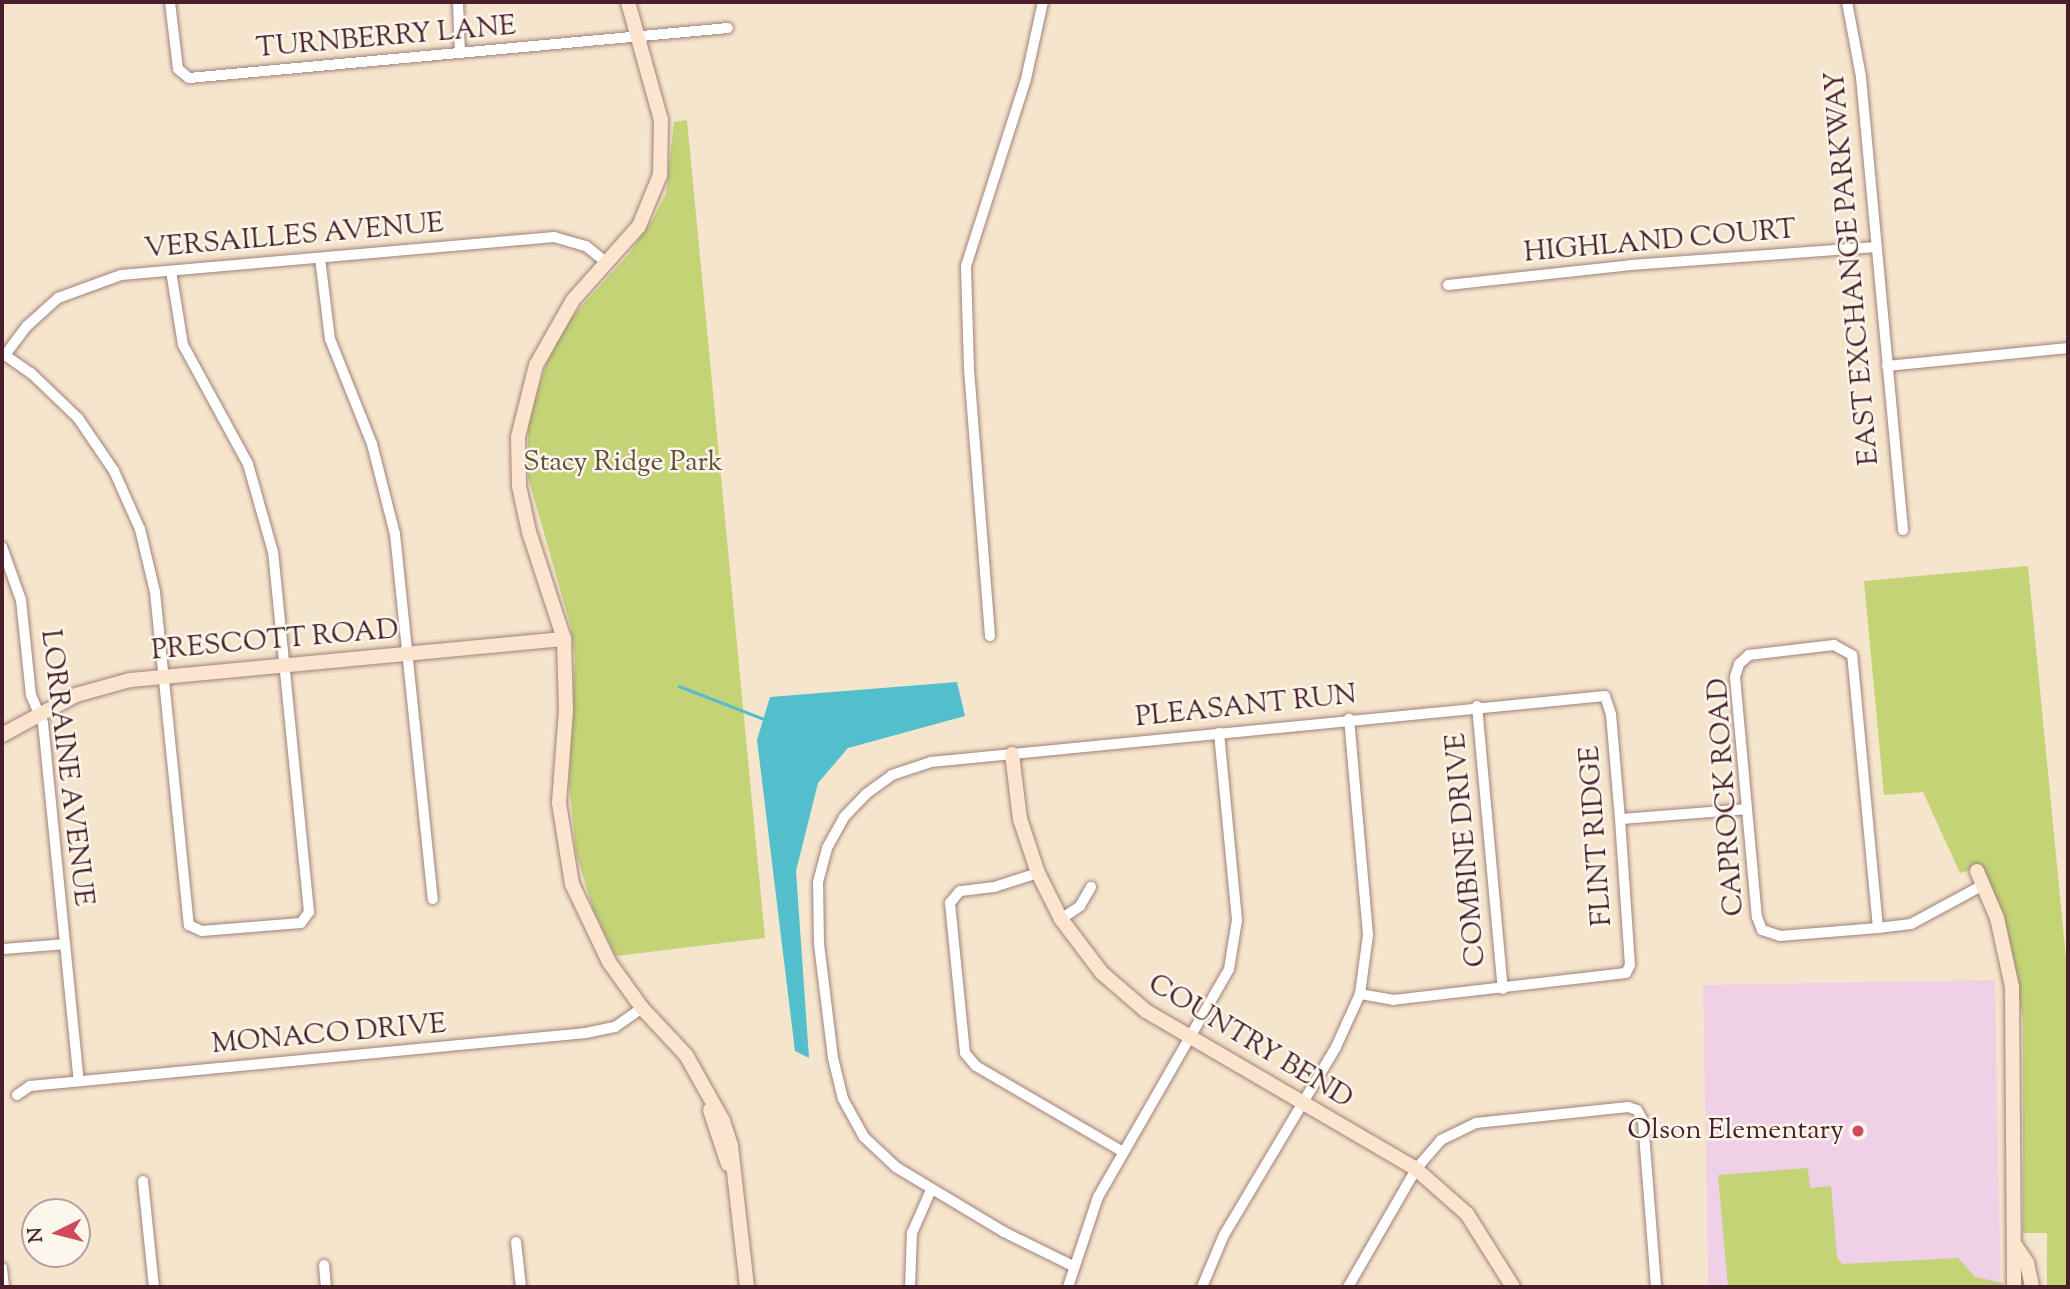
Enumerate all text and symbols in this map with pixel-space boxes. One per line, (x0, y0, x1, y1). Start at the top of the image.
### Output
street label: TURNBERRY LANE (255, 10, 517, 66)
street label: EAST EXCHANGE PARKWAY (1819, 69, 1887, 467)
street label: VERSAILLES AVENUE (143, 207, 445, 267)
street label: HIGHLAND COURT (1522, 213, 1798, 271)
park label: Stacy Ridge Park (523, 446, 723, 480)
street label: PRESCOTT ROAD (150, 613, 400, 669)
street label: LORRAINE AVENUE (32, 628, 100, 908)
street label: CAPROCK ROAD (1702, 677, 1752, 917)
street label: PLEASANT RUN (1134, 679, 1358, 735)
street label: COMBINE DRIVE (1440, 732, 1494, 968)
street label: FLINT RIDGE (1574, 745, 1620, 927)
street label: COUNTRY BEND (1142, 968, 1358, 1116)
street label: MONACO DRIVE (210, 1008, 448, 1062)
place label: Olson Elementary (1627, 1114, 1844, 1148)
marker: Olson Elementary (1850, 1123, 1866, 1139)
north arrow (21, 1198, 91, 1268)
text: N (22, 1226, 51, 1244)

